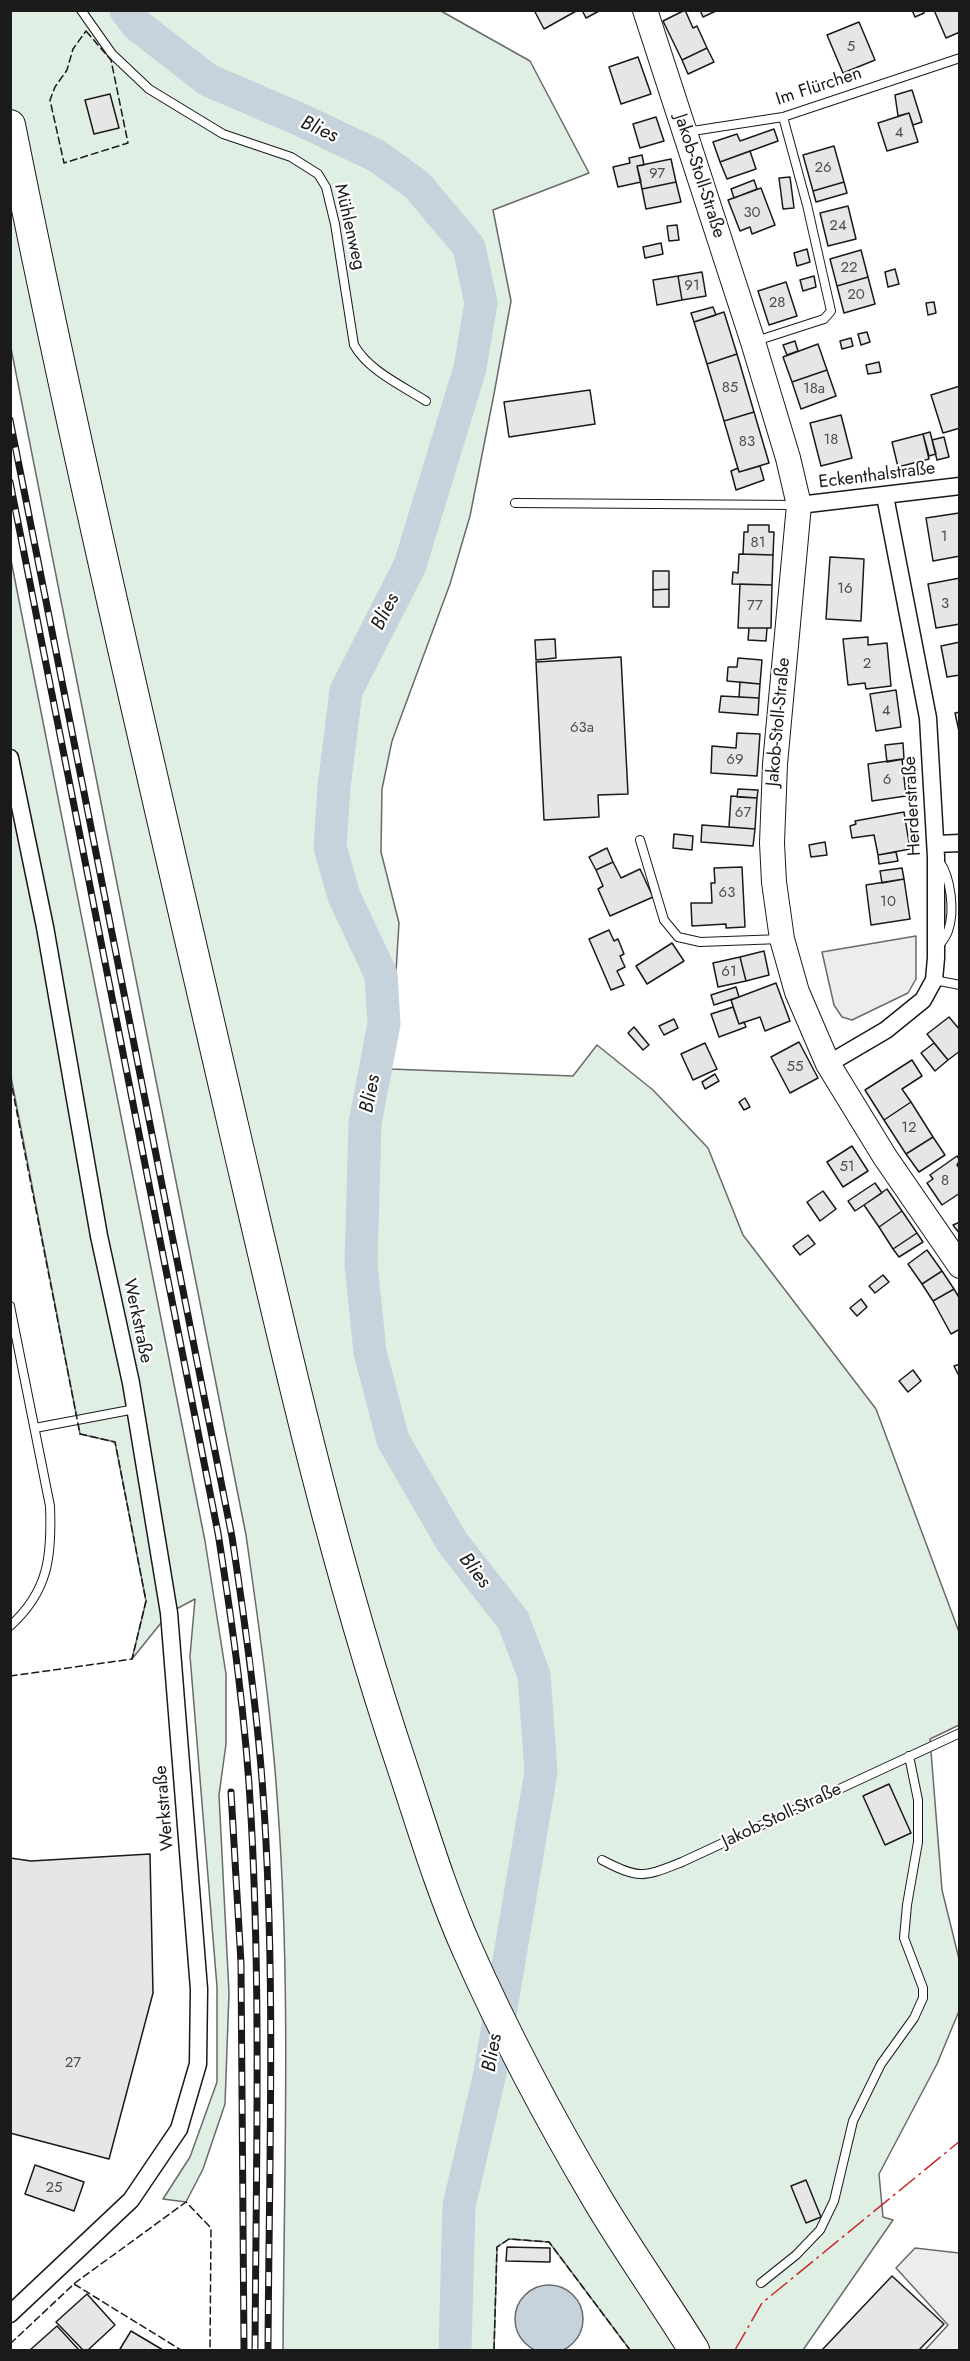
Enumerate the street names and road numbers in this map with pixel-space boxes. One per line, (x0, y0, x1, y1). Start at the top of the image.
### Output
street label: Im Flürchen (773, 63, 865, 111)
street label: Jakob-Stoll-Straße (669, 111, 729, 241)
street label: Mühlenweg (329, 182, 369, 272)
street label: Eckenthalstraße (817, 458, 937, 494)
street label: Jakob-Stoll-Straße (763, 657, 795, 787)
street label: Herderstraße (900, 756, 926, 856)
street label: Werkstraße (118, 1277, 156, 1365)
street label: Werkstraße (151, 1764, 179, 1852)
street label: Jakob-Stoll-Straße (719, 1779, 845, 1853)

